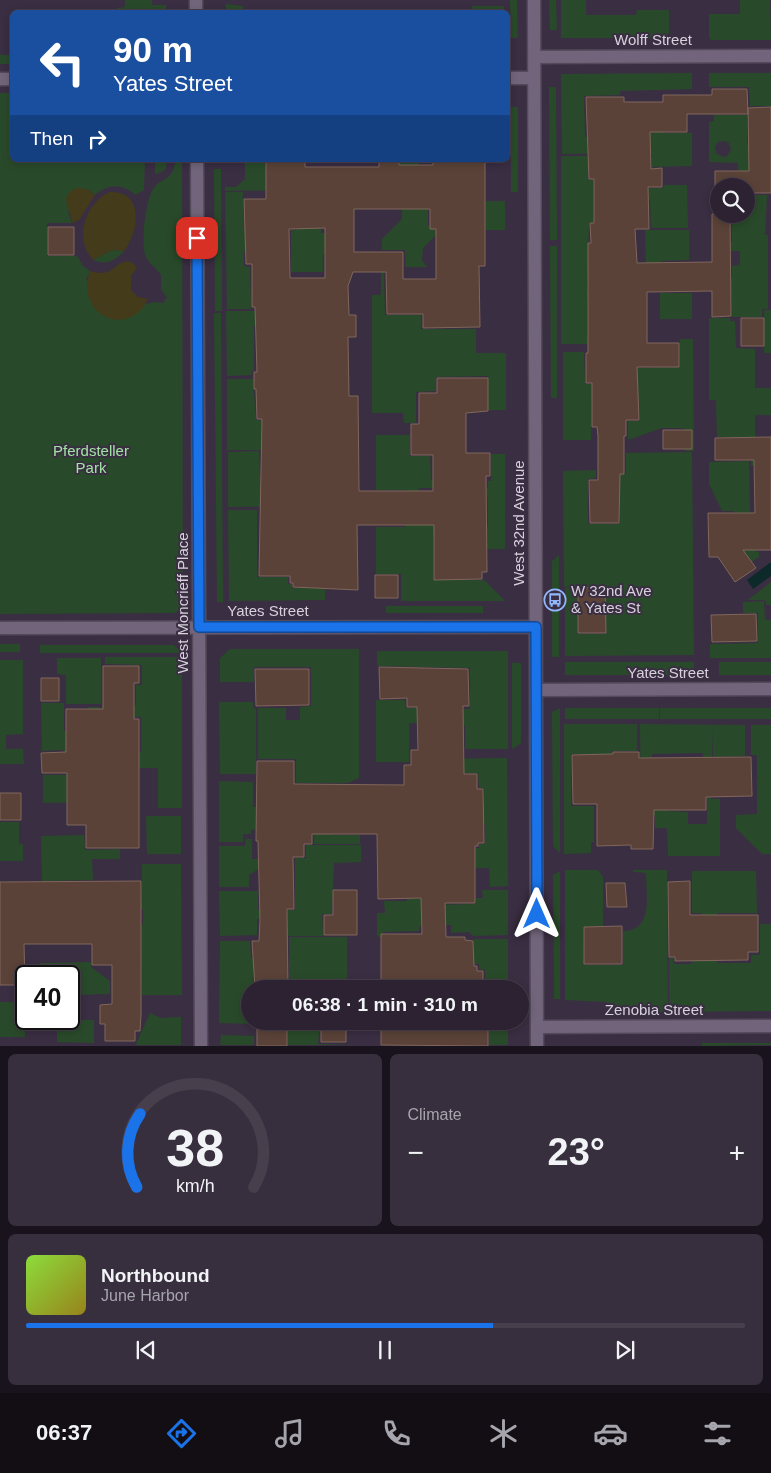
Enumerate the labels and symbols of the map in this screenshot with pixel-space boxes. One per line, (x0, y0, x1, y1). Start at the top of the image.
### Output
street label: Wolff Street (614, 31, 693, 48)
pin (176, 217, 218, 259)
park label: Pferdsteller Park (53, 442, 129, 476)
street label: West 32nd Avenue (510, 460, 527, 586)
street label: West Moncrieff Place (174, 532, 191, 674)
place label: W 32nd Ave & Yates St (571, 582, 652, 616)
bus stop icon: W 32nd Ave & Yates St (543, 588, 567, 612)
street label: Yates Street (227, 602, 310, 619)
street label: Yates Street (627, 664, 710, 681)
position arrow (510, 887, 562, 939)
speed limit sign: 40 (15, 965, 80, 1030)
street label: Zenobia Street (605, 1001, 704, 1018)

